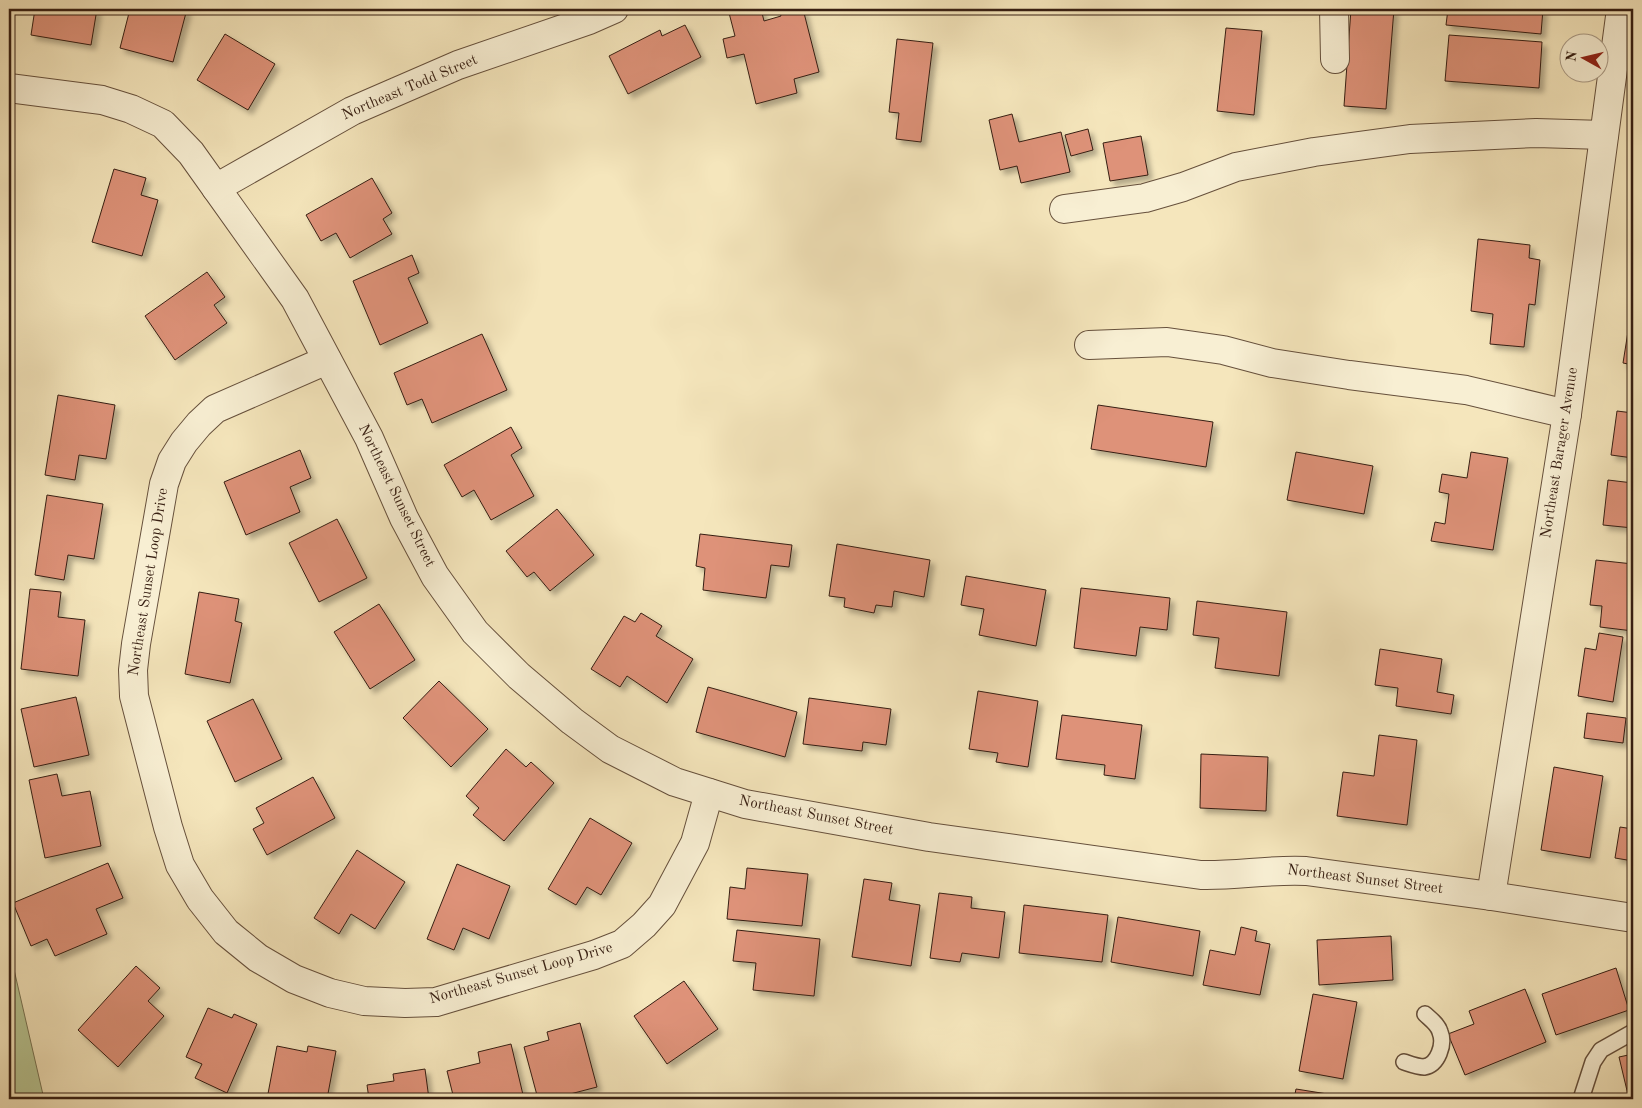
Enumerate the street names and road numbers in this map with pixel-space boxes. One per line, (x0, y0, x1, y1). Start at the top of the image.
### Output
street label: Northeast Todd Street (340, 53, 480, 123)
street label: Northeast Barager Avenue (1539, 366, 1581, 540)
street label: Northeast Sunset Street (355, 422, 437, 570)
street label: Northeast Sunset Loop Drive (127, 487, 171, 677)
street label: Northeast Sunset Street (738, 794, 894, 838)
street label: Northeast Sunset Street (1286, 863, 1444, 897)
street label: Northeast Sunset Loop Drive (428, 941, 614, 1007)

